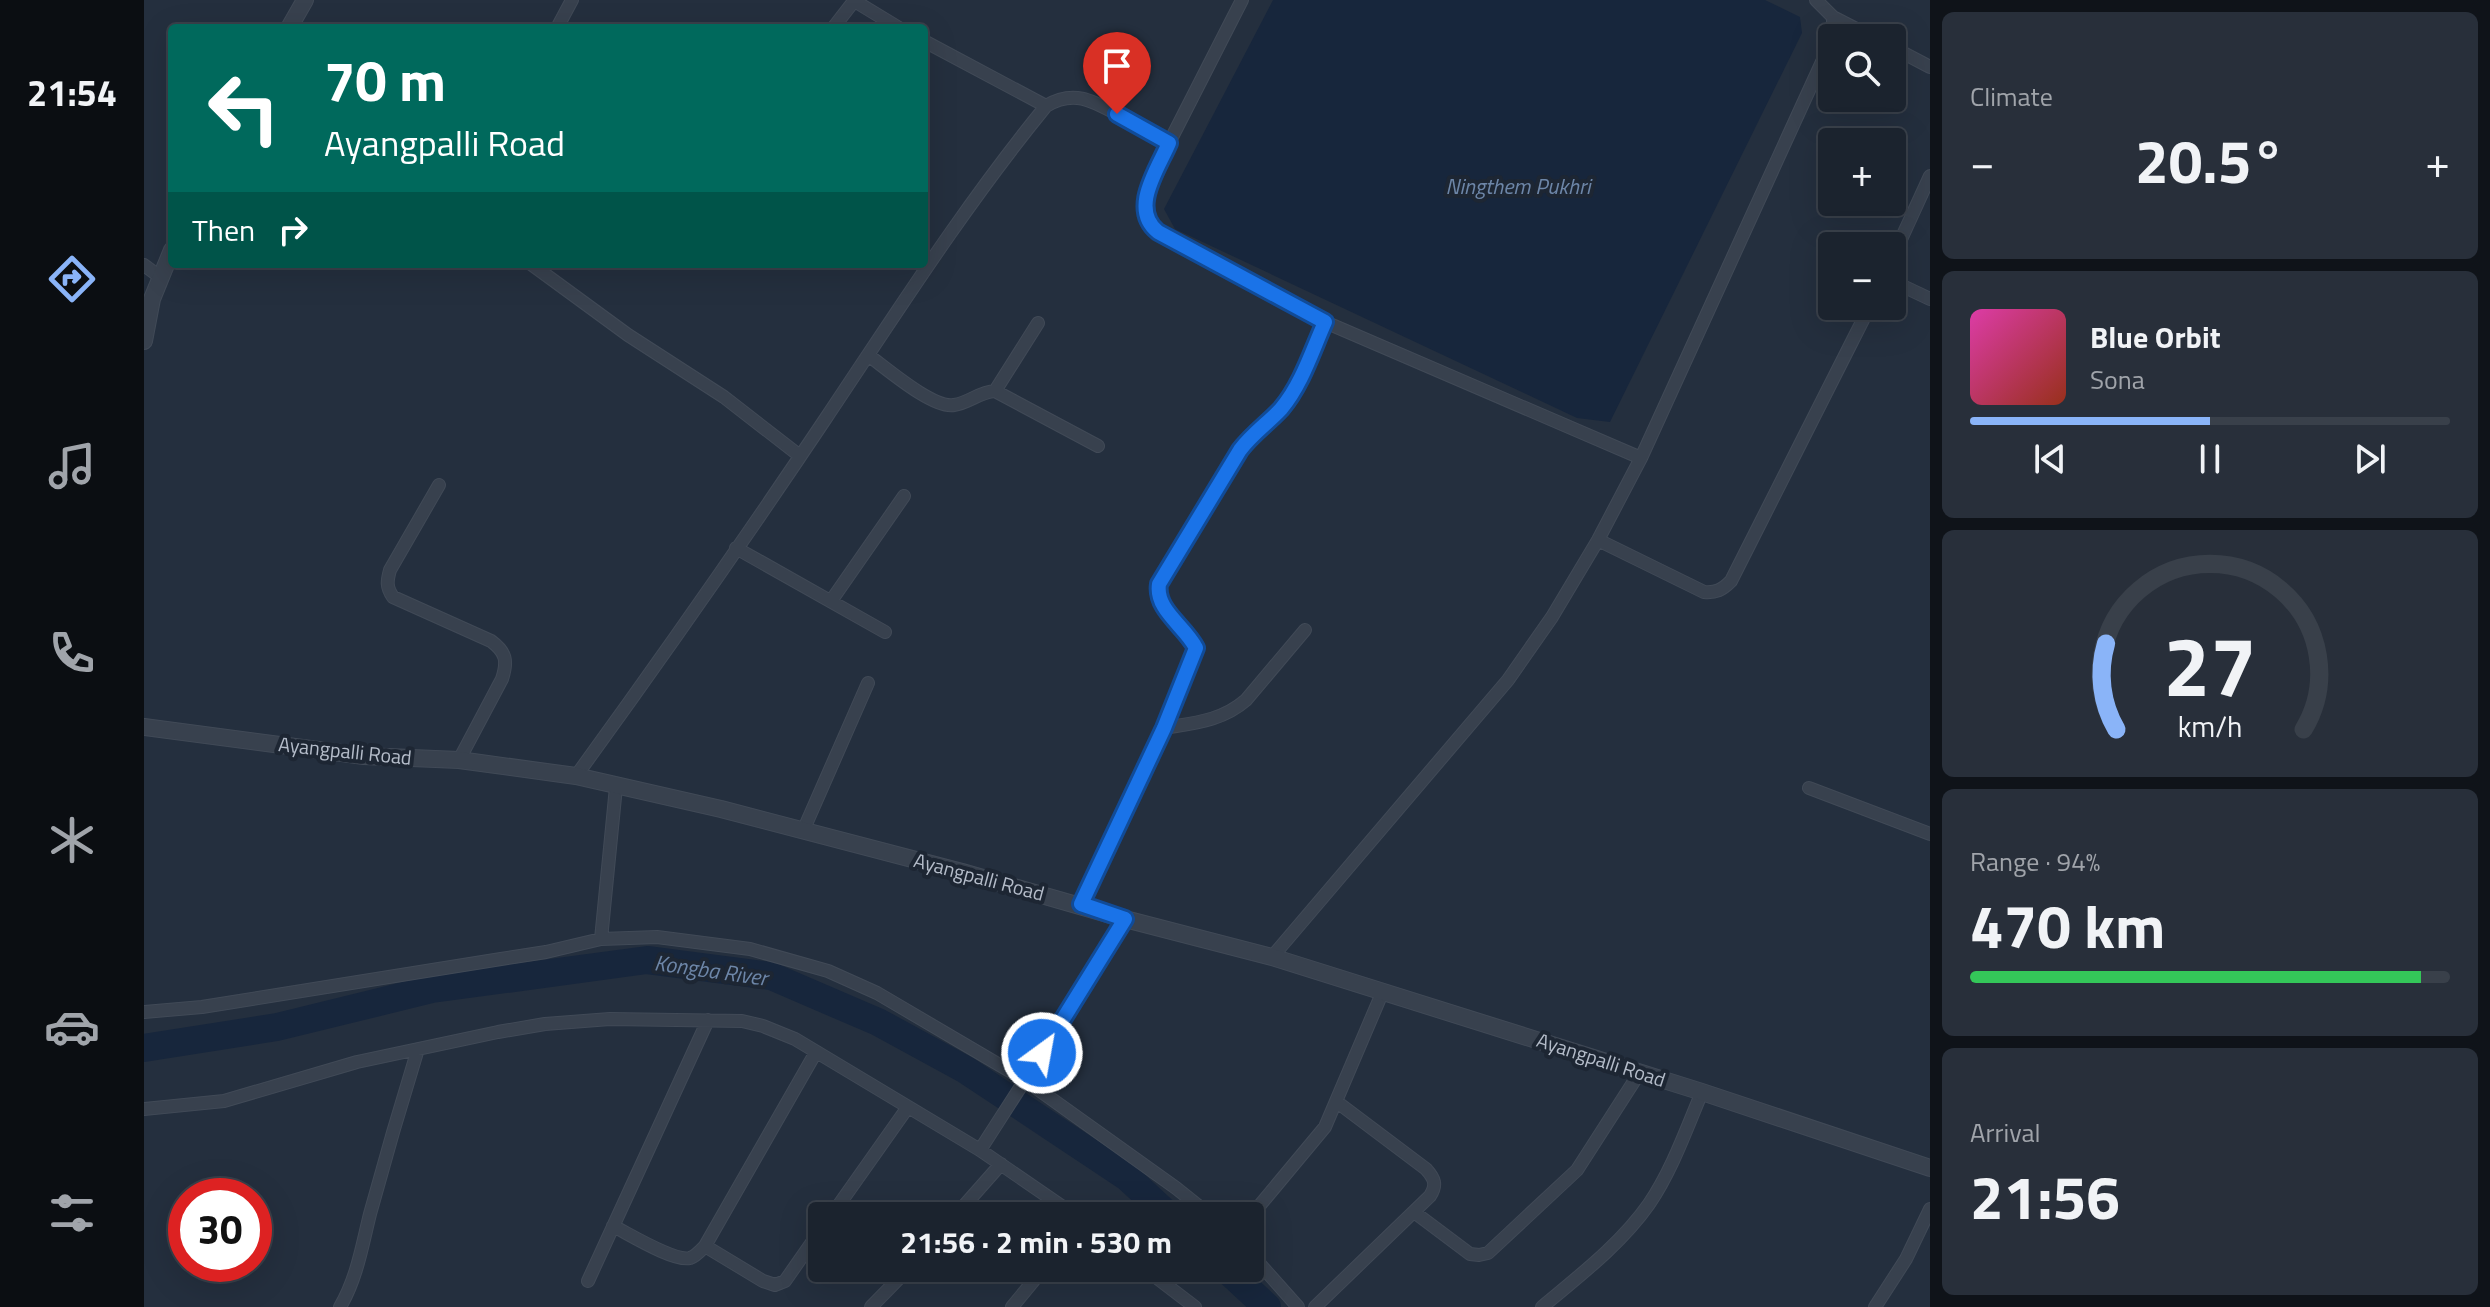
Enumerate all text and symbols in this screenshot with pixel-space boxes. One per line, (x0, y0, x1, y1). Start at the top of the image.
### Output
map controls (1818, 24, 1906, 320)
button: search (1818, 24, 1906, 112)
pin (1083, 32, 1151, 114)
text: 70 m (324, 38, 446, 123)
icon: arrive (1095, 44, 1139, 88)
icon: left (192, 56, 296, 160)
text: 21:54 (27, 65, 117, 120)
text: Climate (1970, 77, 2053, 116)
text: Ayangpalli Road (324, 115, 565, 170)
text: 20.5° (2135, 115, 2285, 206)
button: + (1818, 128, 1906, 216)
text: − (1970, 128, 1995, 195)
text: + (2425, 128, 2450, 195)
water label: Ningthem Pukhri (1446, 169, 1593, 203)
text: Then (192, 207, 255, 253)
icon: right (271, 208, 315, 252)
button: − (1818, 232, 1906, 320)
icon: directions (44, 251, 100, 307)
text: Blue Orbit (2090, 314, 2221, 360)
text: Sona (2090, 360, 2145, 399)
icon: previous (2028, 437, 2072, 481)
icon: pause (2188, 437, 2232, 481)
icon: next (2348, 437, 2392, 481)
icon: music (44, 438, 100, 494)
text: 27 (2163, 601, 2257, 727)
icon: phone (44, 625, 100, 681)
text: km/h (2178, 705, 2242, 748)
street label: Ayangpalli Road (277, 728, 413, 773)
icon: climate (44, 812, 100, 868)
text: Range · 94% (1970, 842, 2100, 881)
street label: Ayangpalli Road (910, 844, 1048, 909)
text: 470 km (1970, 880, 2165, 971)
water label: Kongba River (652, 945, 773, 995)
icon: car (44, 999, 100, 1055)
position arrow (1000, 1011, 1084, 1095)
street label: Ayangpalli Road (1533, 1024, 1670, 1095)
text: Arrival (1970, 1113, 2041, 1152)
text: 21:56 (1970, 1151, 2120, 1242)
speed limit sign: 30 (168, 1178, 272, 1282)
icon: filters (44, 1185, 100, 1241)
text: 21:56 · 2 min · 530 m (900, 1219, 1172, 1265)

